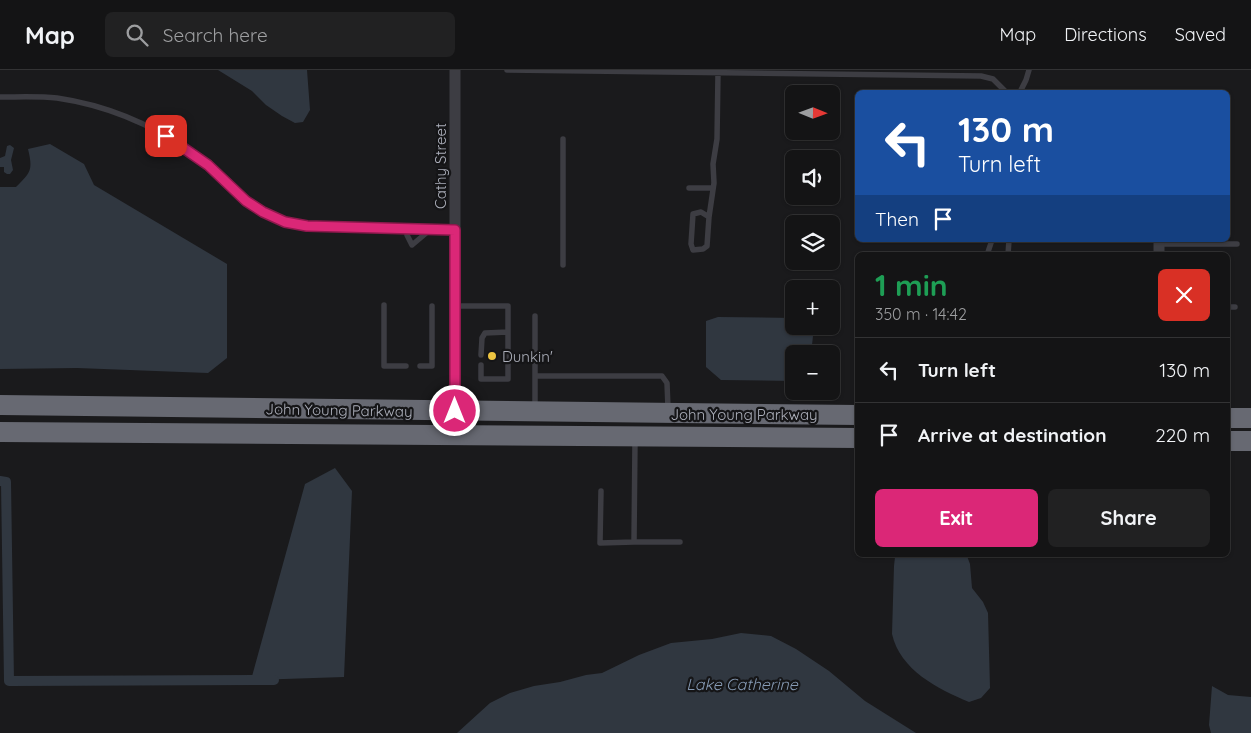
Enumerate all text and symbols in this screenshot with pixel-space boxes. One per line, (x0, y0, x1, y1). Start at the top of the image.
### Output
search box (105, 12, 455, 57)
text: Map (25, 20, 75, 50)
icon: search (123, 21, 151, 49)
text: Search here (163, 23, 268, 47)
text: Map (999, 23, 1036, 46)
text: Directions (1064, 23, 1147, 46)
text: Saved (1175, 23, 1226, 46)
north arrow (785, 85, 840, 140)
map controls (785, 85, 840, 400)
text: 130 m (958, 107, 1054, 151)
icon: left (875, 110, 940, 175)
pin (145, 115, 187, 157)
icon: arrive (152, 122, 180, 150)
street label: Cathy Street (431, 123, 450, 209)
button: sound (785, 150, 840, 205)
text: Turn left (958, 150, 1041, 178)
icon: arrive (929, 205, 957, 233)
text: Then (875, 207, 919, 231)
button: layers (785, 215, 840, 270)
text: 1 min (875, 266, 948, 304)
button: close (1158, 269, 1210, 321)
button: + (785, 280, 840, 335)
text: 350 m · 14:42 (875, 304, 967, 324)
button: − (785, 345, 840, 400)
place label: Dunkin' (502, 347, 553, 366)
marker: Dunkin' (486, 350, 498, 362)
icon: left (875, 356, 903, 384)
text: Turn left (918, 358, 996, 382)
text: 130 m (1159, 358, 1210, 382)
position arrow (428, 384, 480, 436)
street label: John Young Parkway (265, 399, 413, 421)
street label: John Young Parkway (670, 405, 818, 424)
icon: arrive (875, 421, 903, 449)
text: Arrive at destination (918, 423, 1107, 447)
text: 220 m (1155, 423, 1210, 447)
button: Exit (875, 489, 1038, 547)
button: Share (1048, 489, 1210, 547)
water label: Lake Catherine (686, 674, 799, 694)

